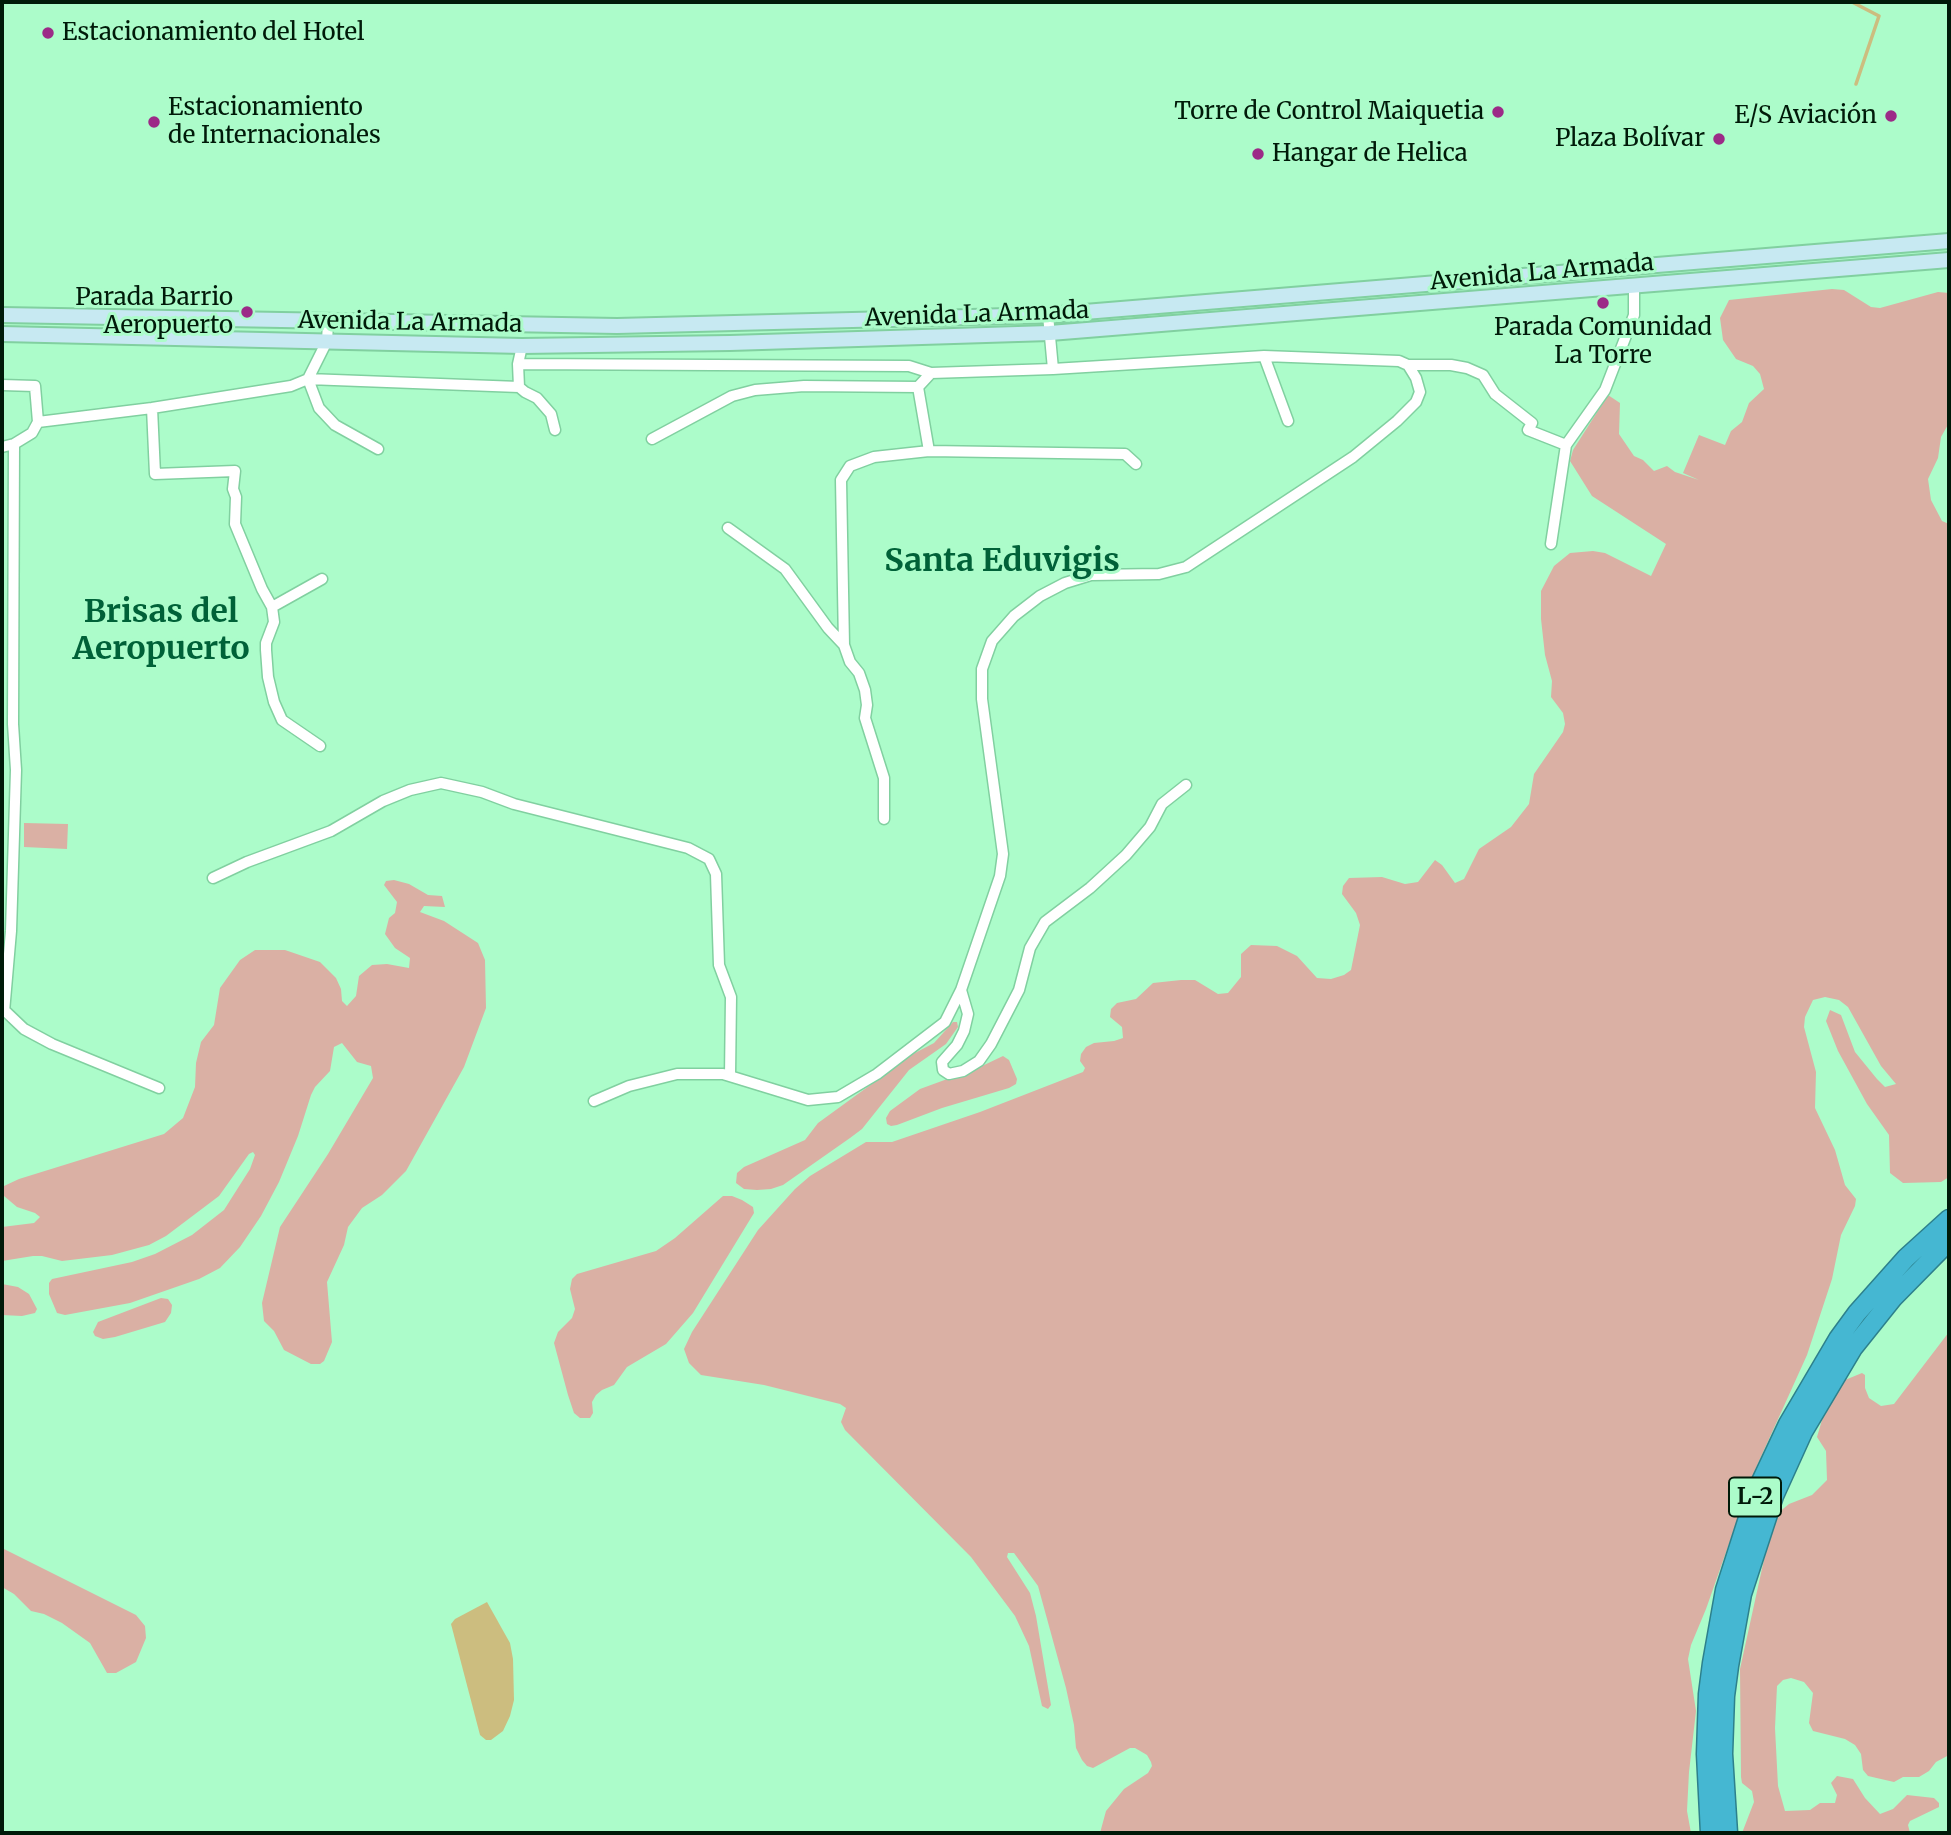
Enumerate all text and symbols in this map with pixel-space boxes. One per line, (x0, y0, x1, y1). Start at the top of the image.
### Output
place label: Estacionamiento del Hotel (62, 19, 364, 47)
marker: Estacionamiento del Hotel (40, 25, 56, 41)
place label: Estacionamiento de Internacionales (168, 94, 381, 150)
place label: Torre de Control Maiquetia (1174, 98, 1484, 126)
place label: E/S Aviación (1734, 102, 1877, 130)
marker: Torre de Control Maiquetia (1490, 104, 1506, 120)
marker: E/S Aviación (1883, 108, 1899, 124)
marker: Estacionamiento de Internacionales (146, 114, 162, 130)
place label: Plaza Bolívar (1555, 125, 1705, 153)
marker: Plaza Bolívar (1711, 131, 1727, 147)
place label: Hangar de Helica (1272, 140, 1468, 168)
marker: Hangar de Helica (1250, 146, 1266, 162)
street label: Avenida La Armada (1429, 249, 1655, 297)
place label: Parada Barrio Aeropuerto (75, 284, 233, 340)
marker: Parada Comunidad La Torre (1595, 295, 1611, 311)
street label: Avenida La Armada (864, 297, 1090, 333)
marker: Parada Barrio Aeropuerto (239, 304, 255, 320)
street label: Avenida La Armada (298, 307, 522, 339)
place label: Parada Comunidad La Torre (1494, 314, 1712, 370)
district label: Santa Eduvigis (884, 543, 1120, 581)
district label: Brisas del Aeropuerto (72, 594, 250, 669)
road number: L-2 (1729, 1478, 1781, 1516)

